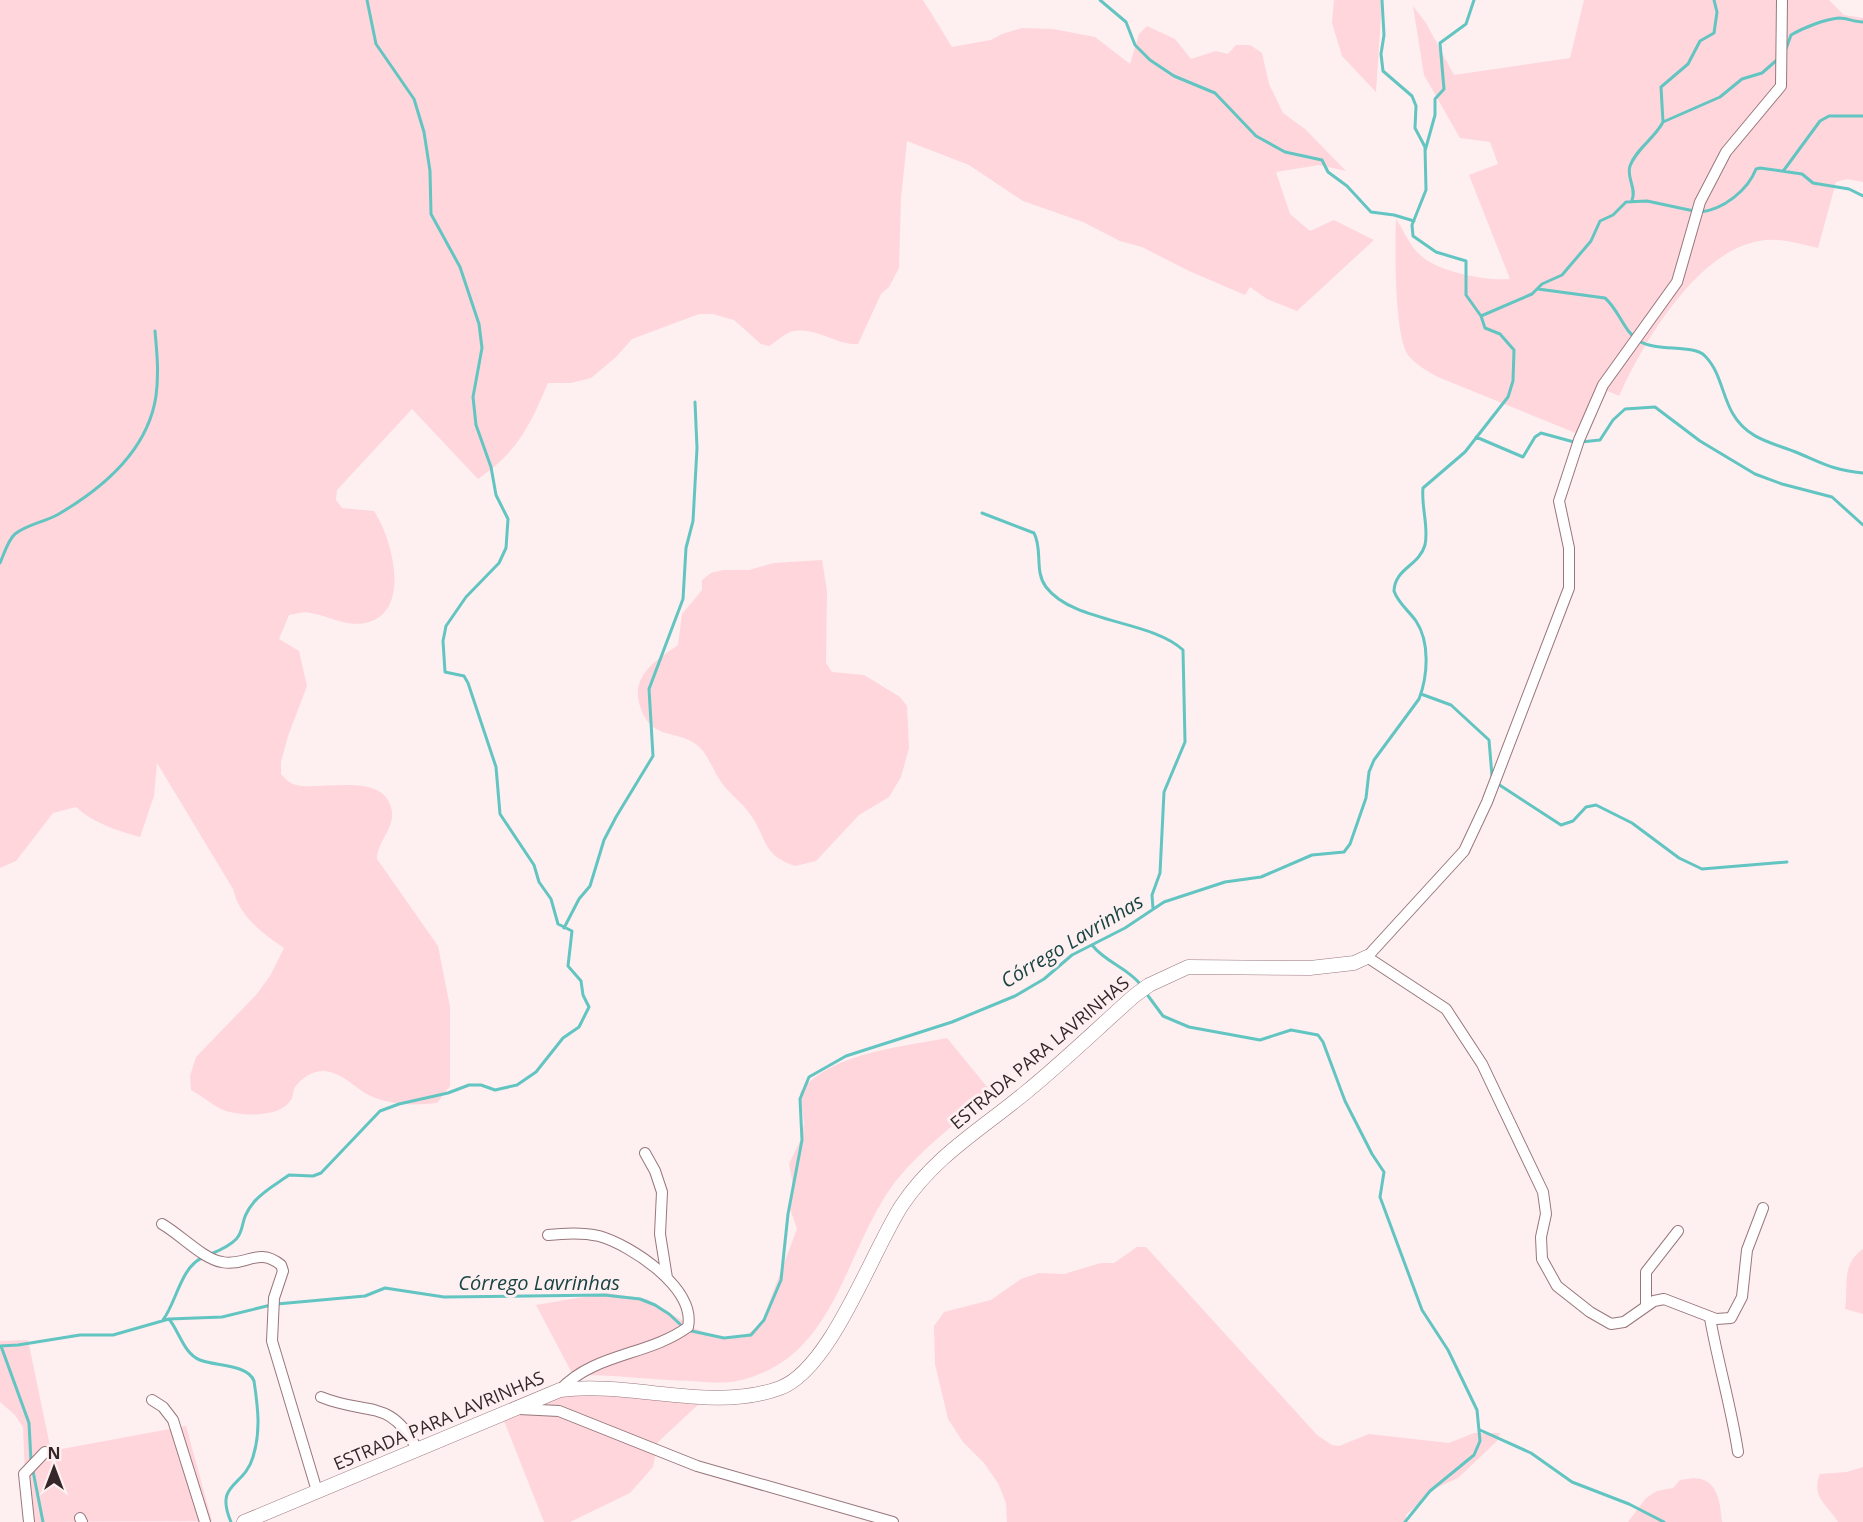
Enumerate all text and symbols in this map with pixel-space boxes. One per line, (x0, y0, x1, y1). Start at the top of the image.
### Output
water label: Córrego Lavrinhas (996, 887, 1148, 994)
street label: ESTRADA PARA LAVRINHAS (945, 970, 1134, 1134)
water label: Córrego Lavrinhas (458, 1269, 620, 1296)
street label: ESTRADA PARA LAVRINHAS (330, 1365, 548, 1475)
north arrow (24, 1438, 84, 1498)
text: N (47, 1442, 61, 1464)

